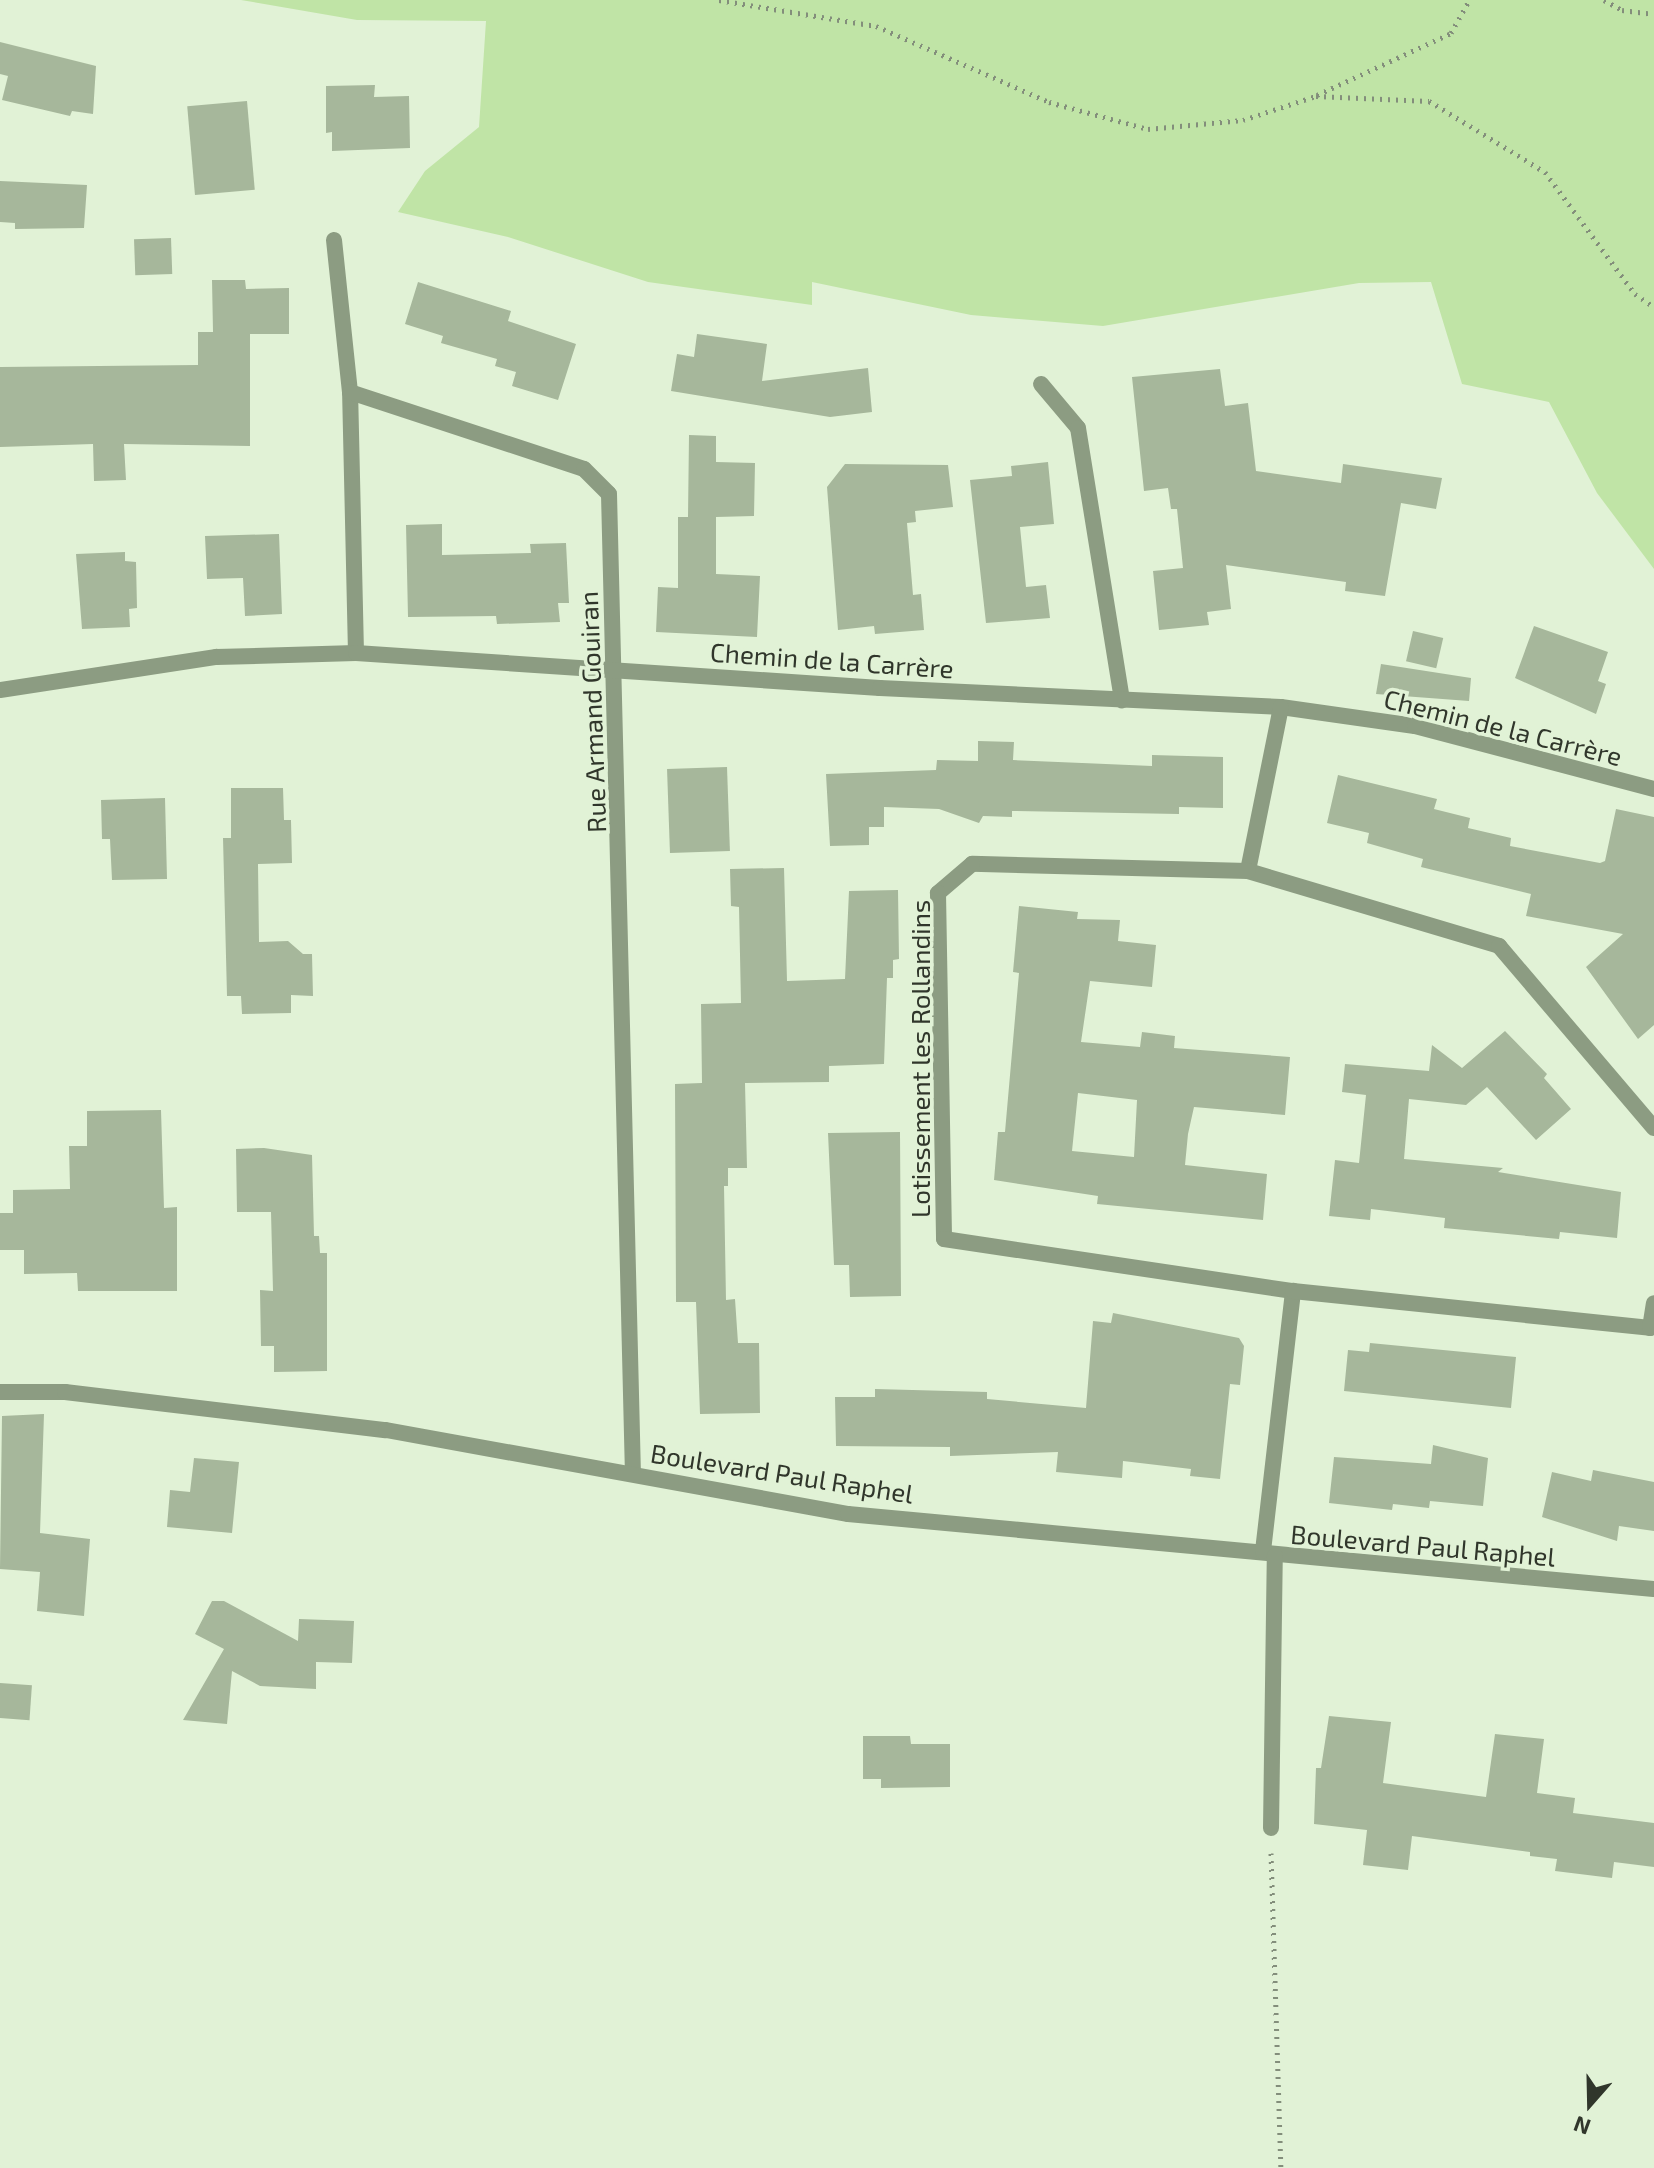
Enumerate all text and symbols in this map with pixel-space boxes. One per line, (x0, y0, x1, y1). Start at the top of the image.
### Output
street label: Rue Armand Gouiran (572, 590, 612, 834)
street label: Chemin de la Carrère (709, 636, 955, 684)
street label: Chemin de la Carrère (1381, 682, 1625, 772)
street label: Lotissement les Rollandins (904, 900, 936, 1218)
street label: Boulevard Paul Raphel (648, 1437, 916, 1509)
street label: Boulevard Paul Raphel (1289, 1518, 1557, 1572)
north arrow (1550, 2064, 1630, 2144)
text: N (1570, 2112, 1594, 2141)

